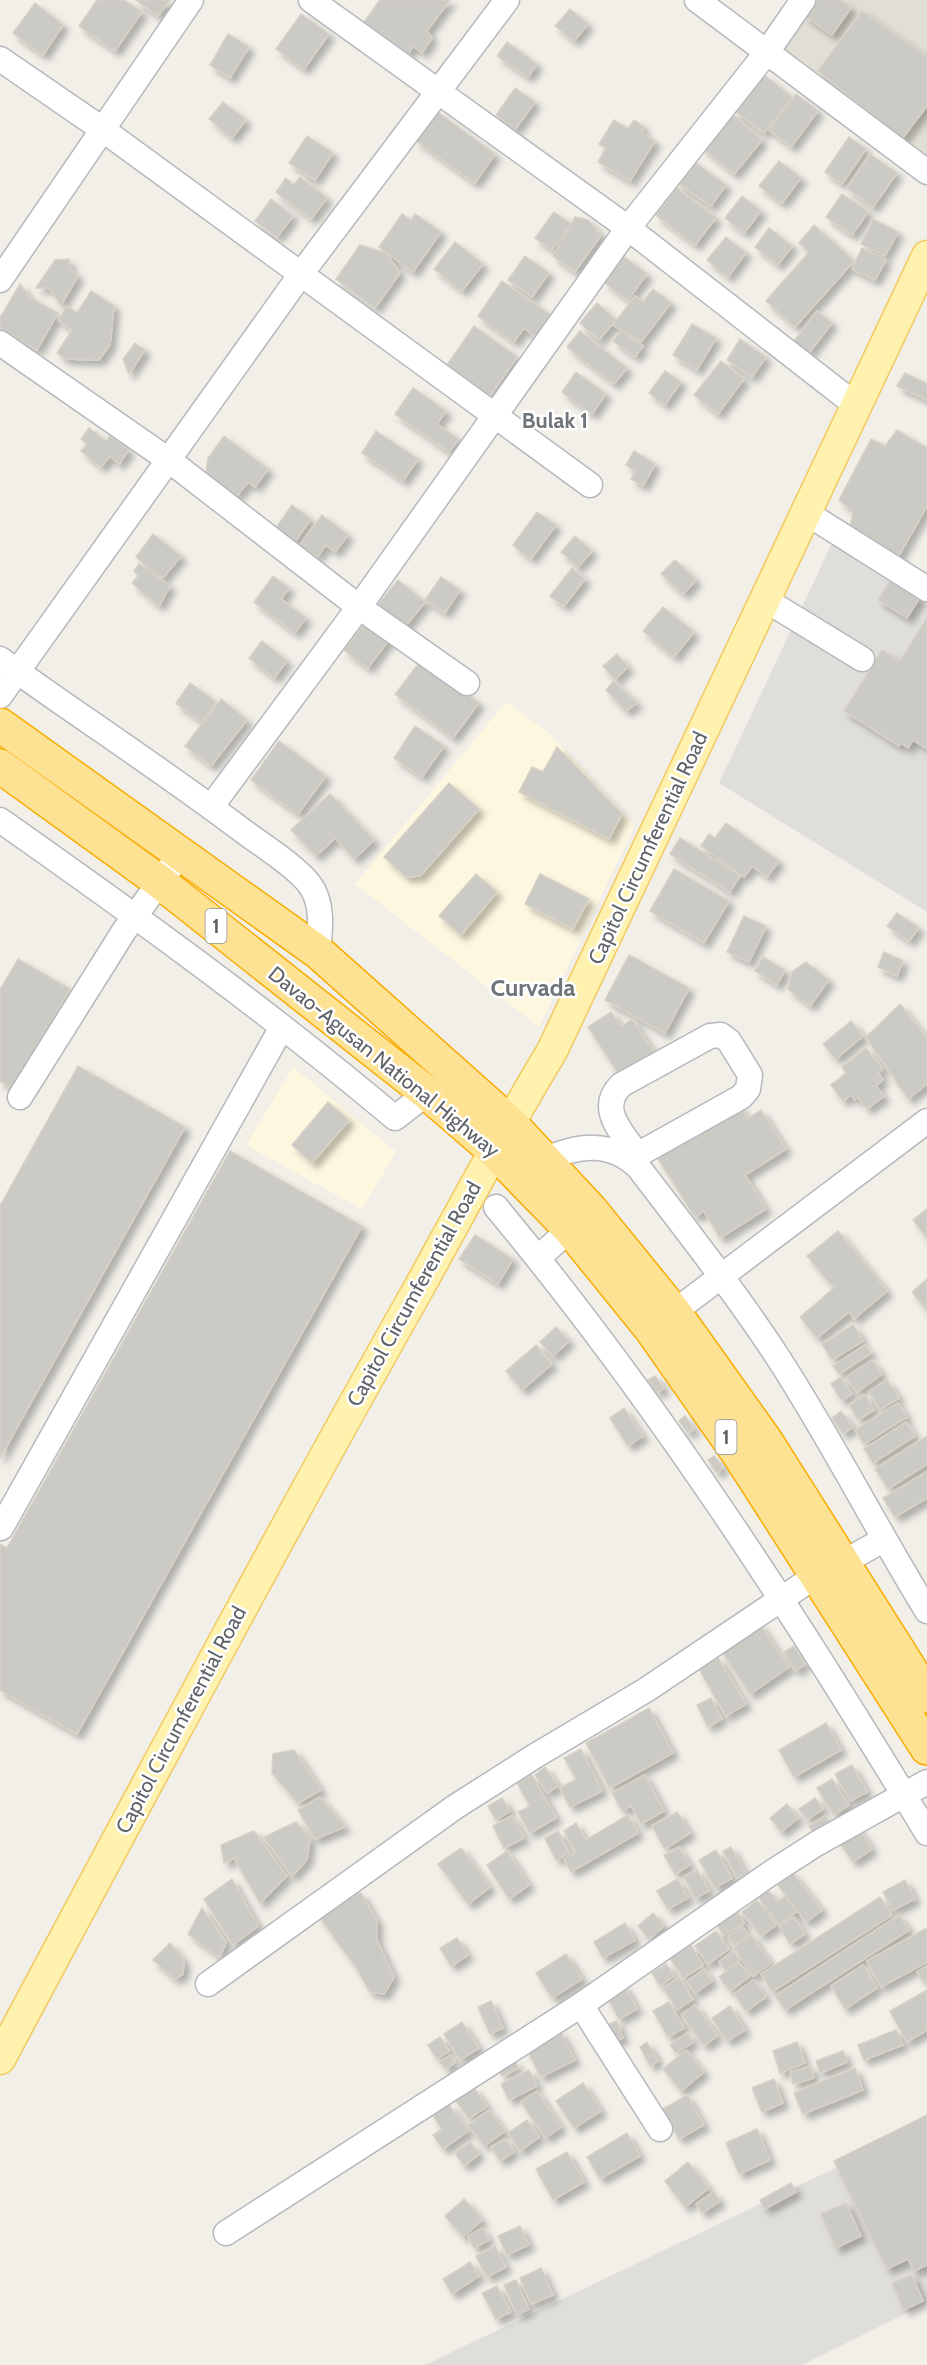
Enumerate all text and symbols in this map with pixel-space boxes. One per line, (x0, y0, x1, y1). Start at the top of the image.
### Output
district label: Bulak 1 (522, 407, 588, 434)
street label: Capitol Circumferential Road (583, 728, 712, 968)
road number: 1 (206, 909, 226, 943)
street label: Davao-Agusan National Highway (264, 961, 505, 1163)
district label: Curvada (491, 973, 575, 1002)
street label: Capitol Circumferential Road (341, 1177, 486, 1411)
road number: 1 (716, 1420, 736, 1454)
street label: Capitol Circumferential Road (110, 1602, 251, 1838)

